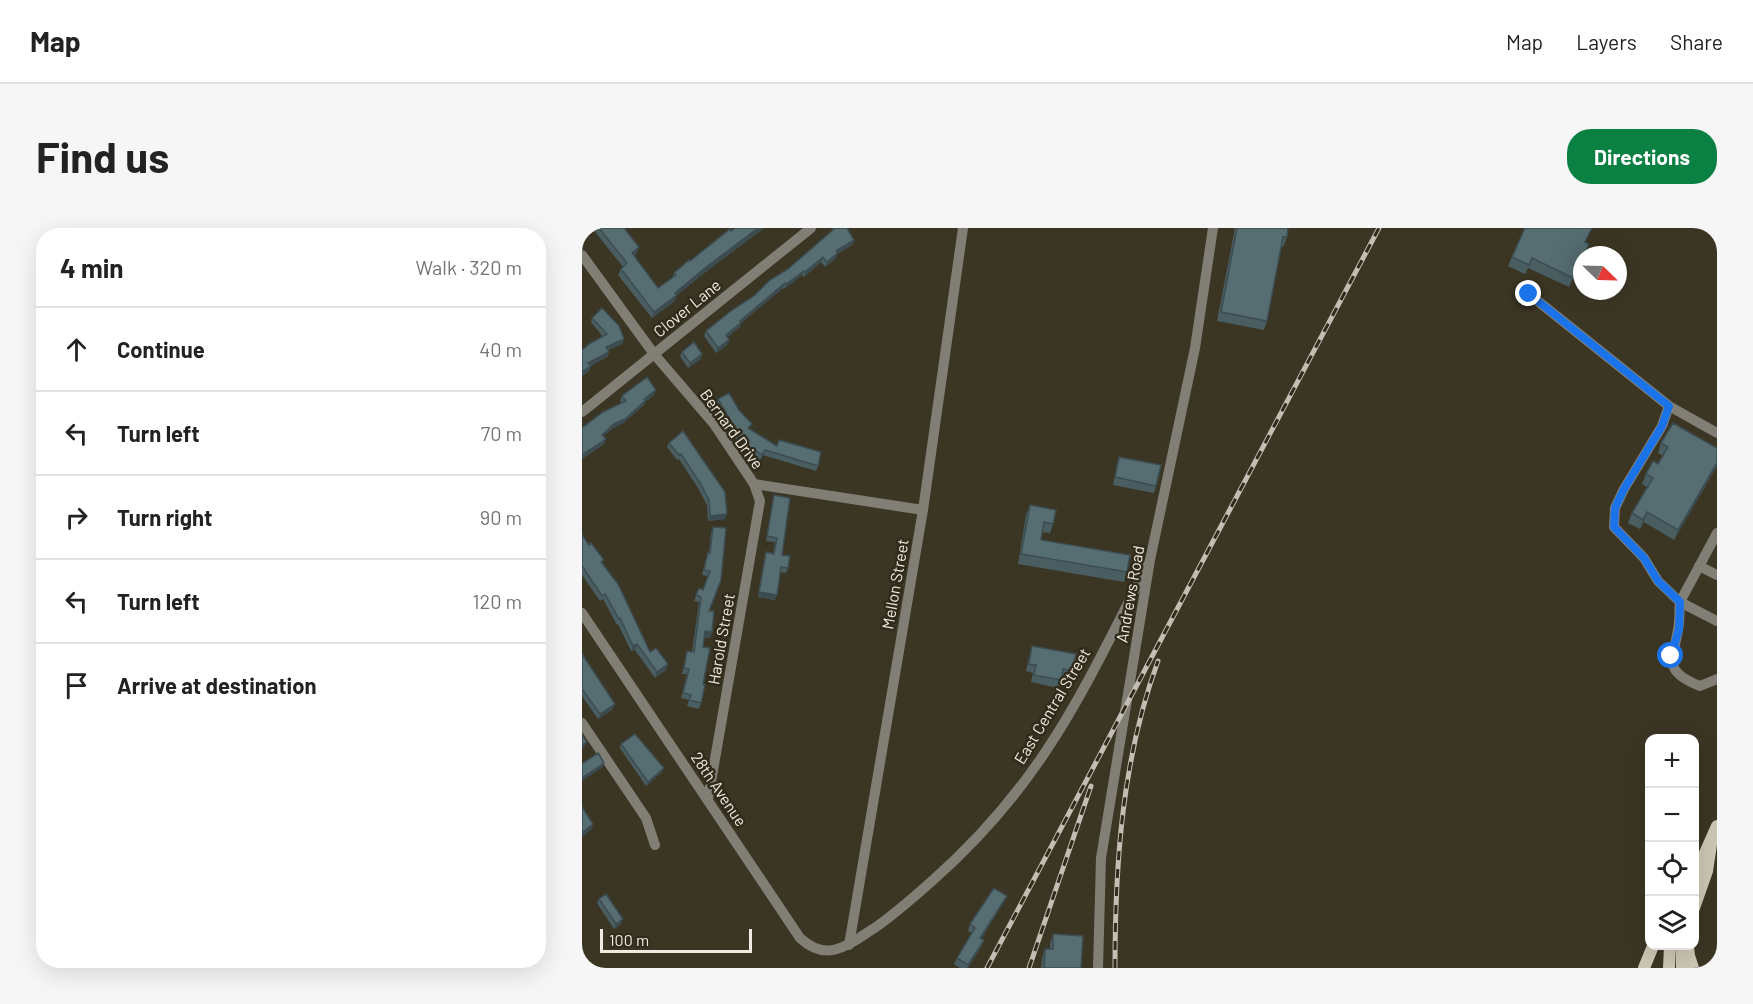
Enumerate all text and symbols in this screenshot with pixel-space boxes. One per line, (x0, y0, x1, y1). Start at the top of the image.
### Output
text: Map (30, 24, 81, 58)
text: Map (1506, 29, 1543, 54)
text: Layers (1576, 29, 1637, 54)
text: Share (1670, 29, 1723, 54)
button: Directions (1567, 129, 1717, 184)
text: Find us (36, 131, 169, 181)
north arrow (1573, 246, 1627, 300)
text: 4 min (60, 252, 124, 283)
text: Walk · 320 m (415, 255, 522, 279)
street label: Clover Lane (649, 275, 724, 340)
route end (1515, 280, 1541, 306)
icon: ahead (60, 333, 93, 366)
text: Continue (117, 336, 205, 362)
text: 40 m (479, 337, 522, 361)
street label: Bernard Drive (697, 385, 768, 473)
icon: left (60, 417, 93, 450)
text: Turn left (117, 420, 200, 446)
text: 70 m (481, 421, 522, 445)
icon: right (60, 501, 93, 534)
text: Turn right (117, 504, 212, 530)
text: 90 m (480, 505, 522, 529)
street label: Mellon Street (877, 537, 912, 631)
street label: Andrews Road (1112, 544, 1147, 644)
icon: left (60, 585, 93, 618)
text: Turn left (117, 588, 200, 614)
text: 120 m (472, 589, 522, 613)
street label: Harold Street (703, 592, 738, 686)
route start (1657, 642, 1683, 668)
street label: East Central Street (1009, 644, 1094, 767)
icon: arrive (60, 669, 93, 702)
text: Arrive at destination (117, 672, 316, 698)
map controls (1645, 734, 1699, 950)
button: + (1645, 734, 1699, 788)
street label: 28th Avenue (688, 748, 751, 829)
button: − (1645, 788, 1699, 842)
button: locate (1645, 842, 1699, 896)
button: layers (1645, 896, 1699, 950)
scale bar (600, 926, 752, 954)
text: 100 m (609, 930, 649, 949)

